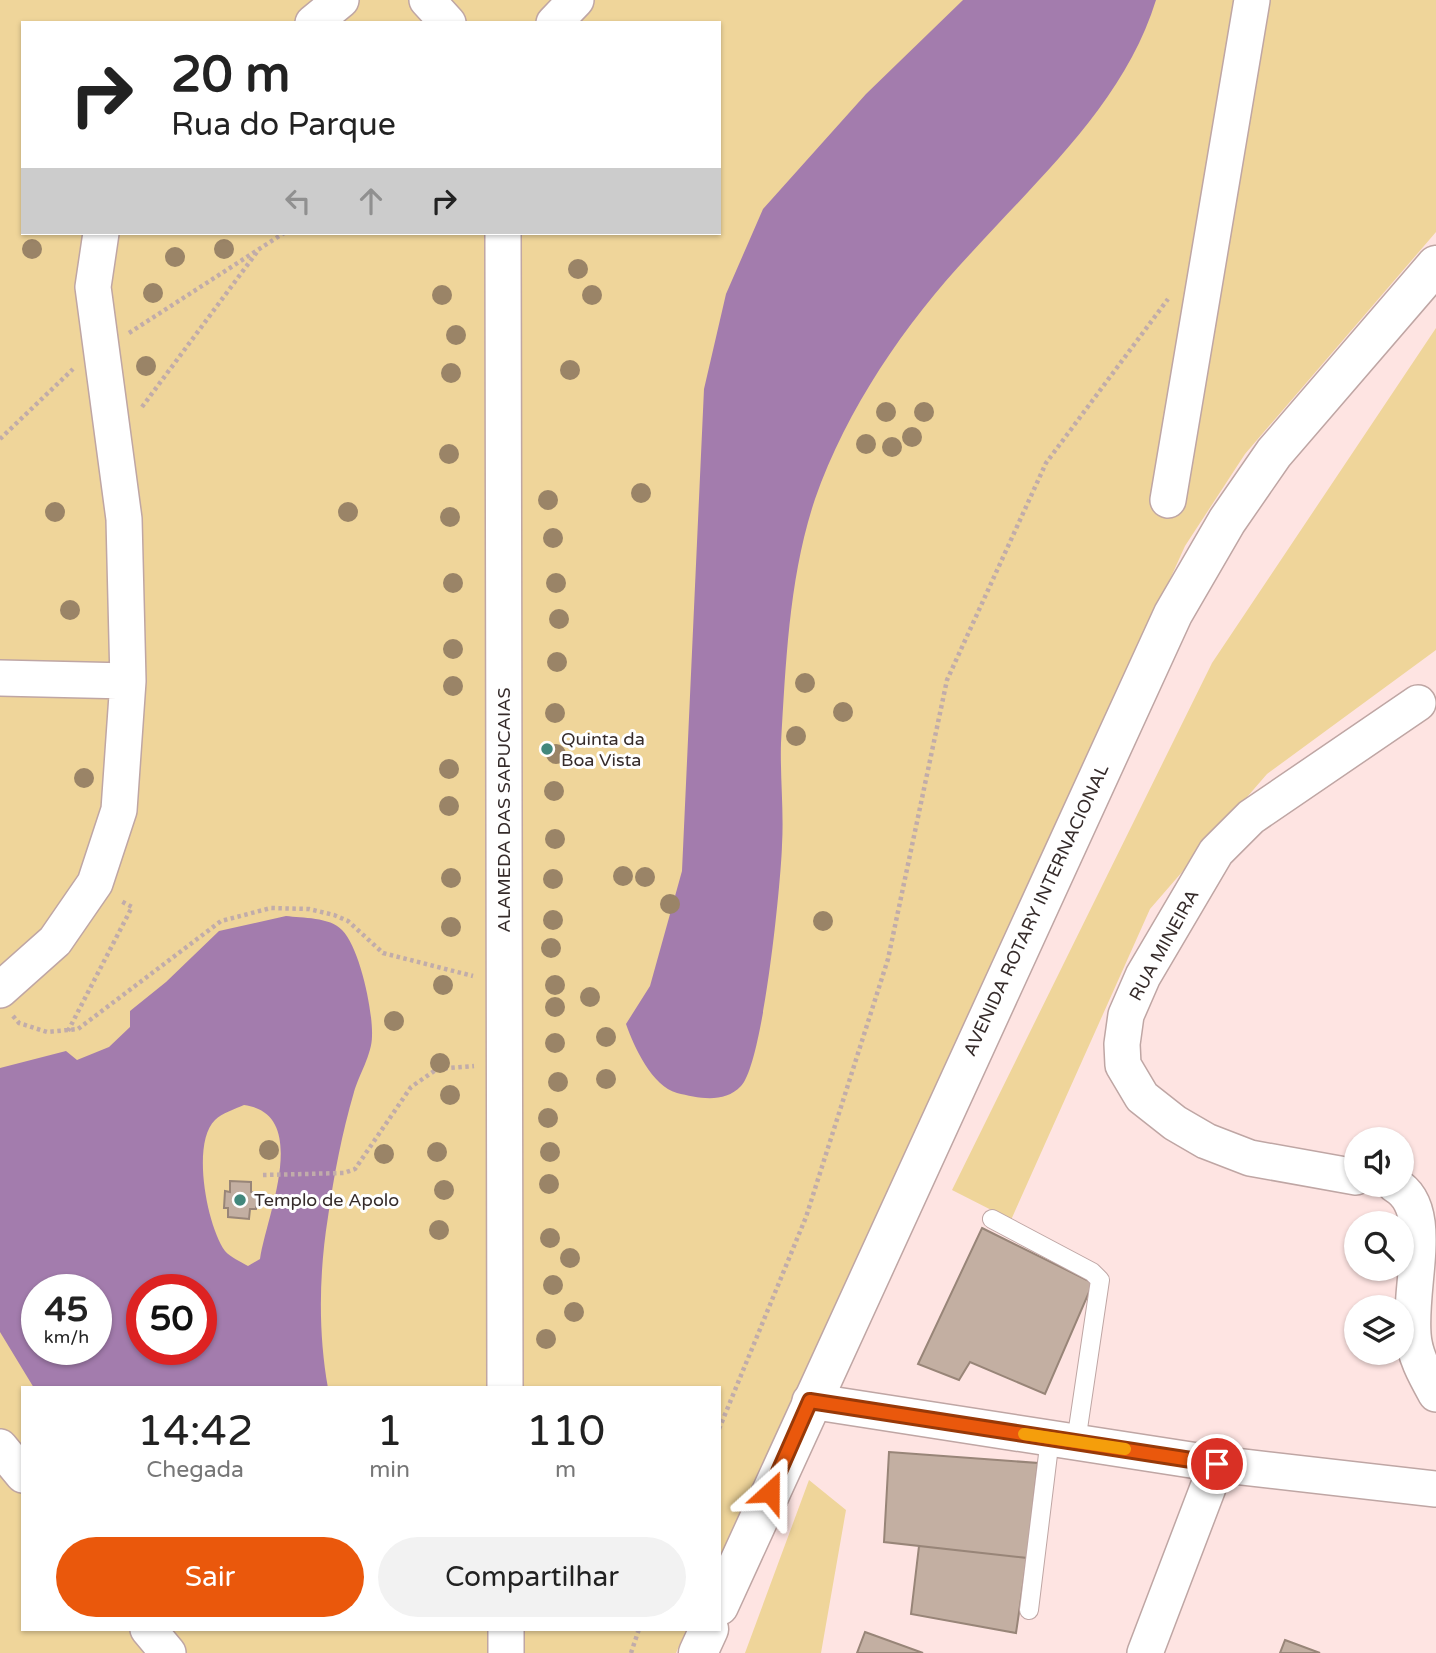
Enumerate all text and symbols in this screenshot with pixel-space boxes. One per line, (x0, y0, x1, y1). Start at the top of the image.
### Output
text: 20 m (171, 46, 290, 105)
icon: right (56, 49, 147, 140)
text: Rua do Parque (171, 106, 396, 144)
icon: left (279, 182, 317, 220)
icon: ahead (352, 182, 390, 220)
icon: right (425, 182, 463, 220)
street label: ALAMEDA DAS SAPUCAIAS (493, 687, 515, 933)
place label: Quinta da Boa Vista (561, 728, 645, 771)
marker: Quinta da Boa Vista (539, 741, 555, 757)
street label: AVENIDA ROTARY INTERNACIONAL (958, 760, 1114, 1060)
street label: RUA MINEIRA (1124, 885, 1204, 1005)
map controls (1344, 1127, 1414, 1365)
button: sound (1344, 1127, 1414, 1197)
place label: Templo de Apolo (254, 1189, 399, 1211)
marker: Templo de Apolo (232, 1192, 248, 1208)
button: search (1344, 1211, 1414, 1281)
speed limit sign: 50 (126, 1274, 217, 1365)
text: 45 (45, 1289, 88, 1331)
button: layers (1344, 1295, 1414, 1365)
text: km/h (44, 1326, 89, 1348)
text: 14:42 (137, 1406, 253, 1457)
text: 1 (376, 1406, 403, 1457)
text: 110 (526, 1406, 605, 1457)
pin (1187, 1434, 1247, 1494)
icon: arrive (1198, 1445, 1236, 1483)
position arrow (733, 1455, 807, 1529)
text: Chegada (146, 1456, 244, 1484)
text: min (369, 1456, 410, 1484)
text: m (555, 1456, 576, 1484)
button: Sair (56, 1537, 364, 1617)
button: Compartilhar (378, 1537, 686, 1617)

